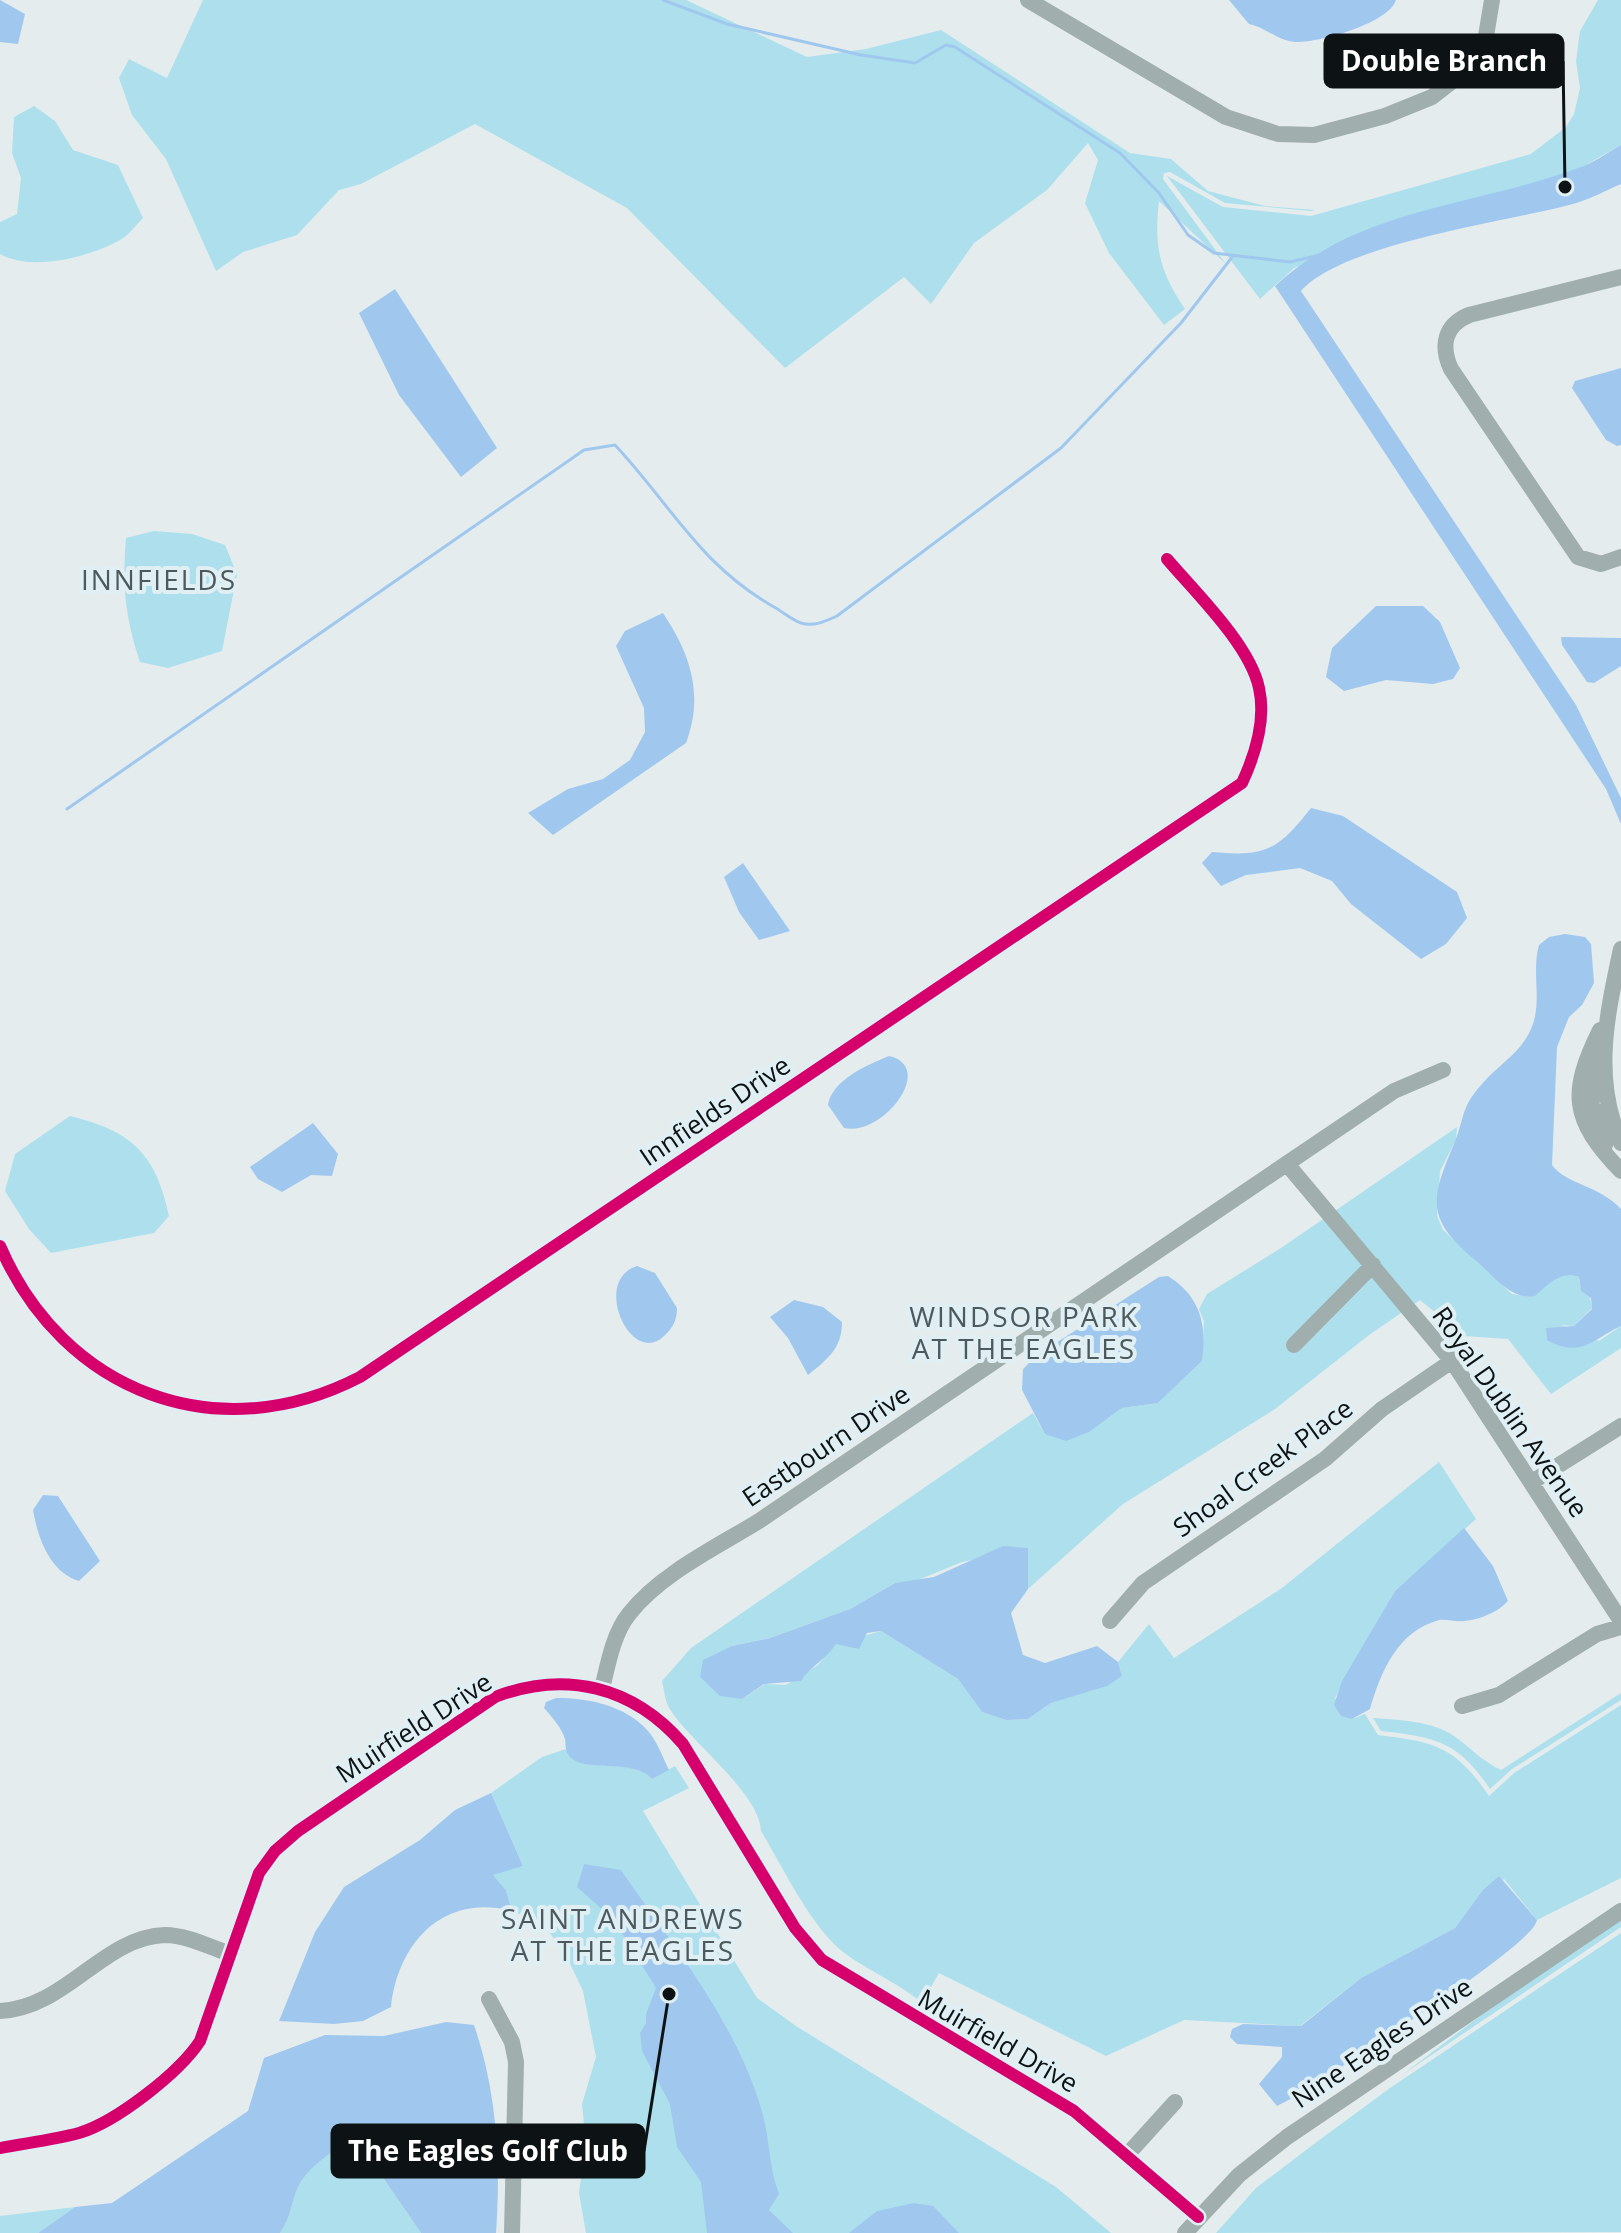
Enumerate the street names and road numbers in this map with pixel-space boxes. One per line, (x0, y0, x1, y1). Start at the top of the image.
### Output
street label: Innfields Drive (632, 1047, 797, 1174)
street label: Royal Dublin Avenue (1425, 1299, 1597, 1524)
street label: Eastbourn Drive (735, 1376, 916, 1515)
street label: Shoal Creek Place (1165, 1390, 1360, 1545)
street label: Muirfield Drive (328, 1663, 498, 1791)
street label: Nine Eagles Drive (1284, 1968, 1479, 2116)
street label: Muirfield Drive (912, 1980, 1085, 2101)

